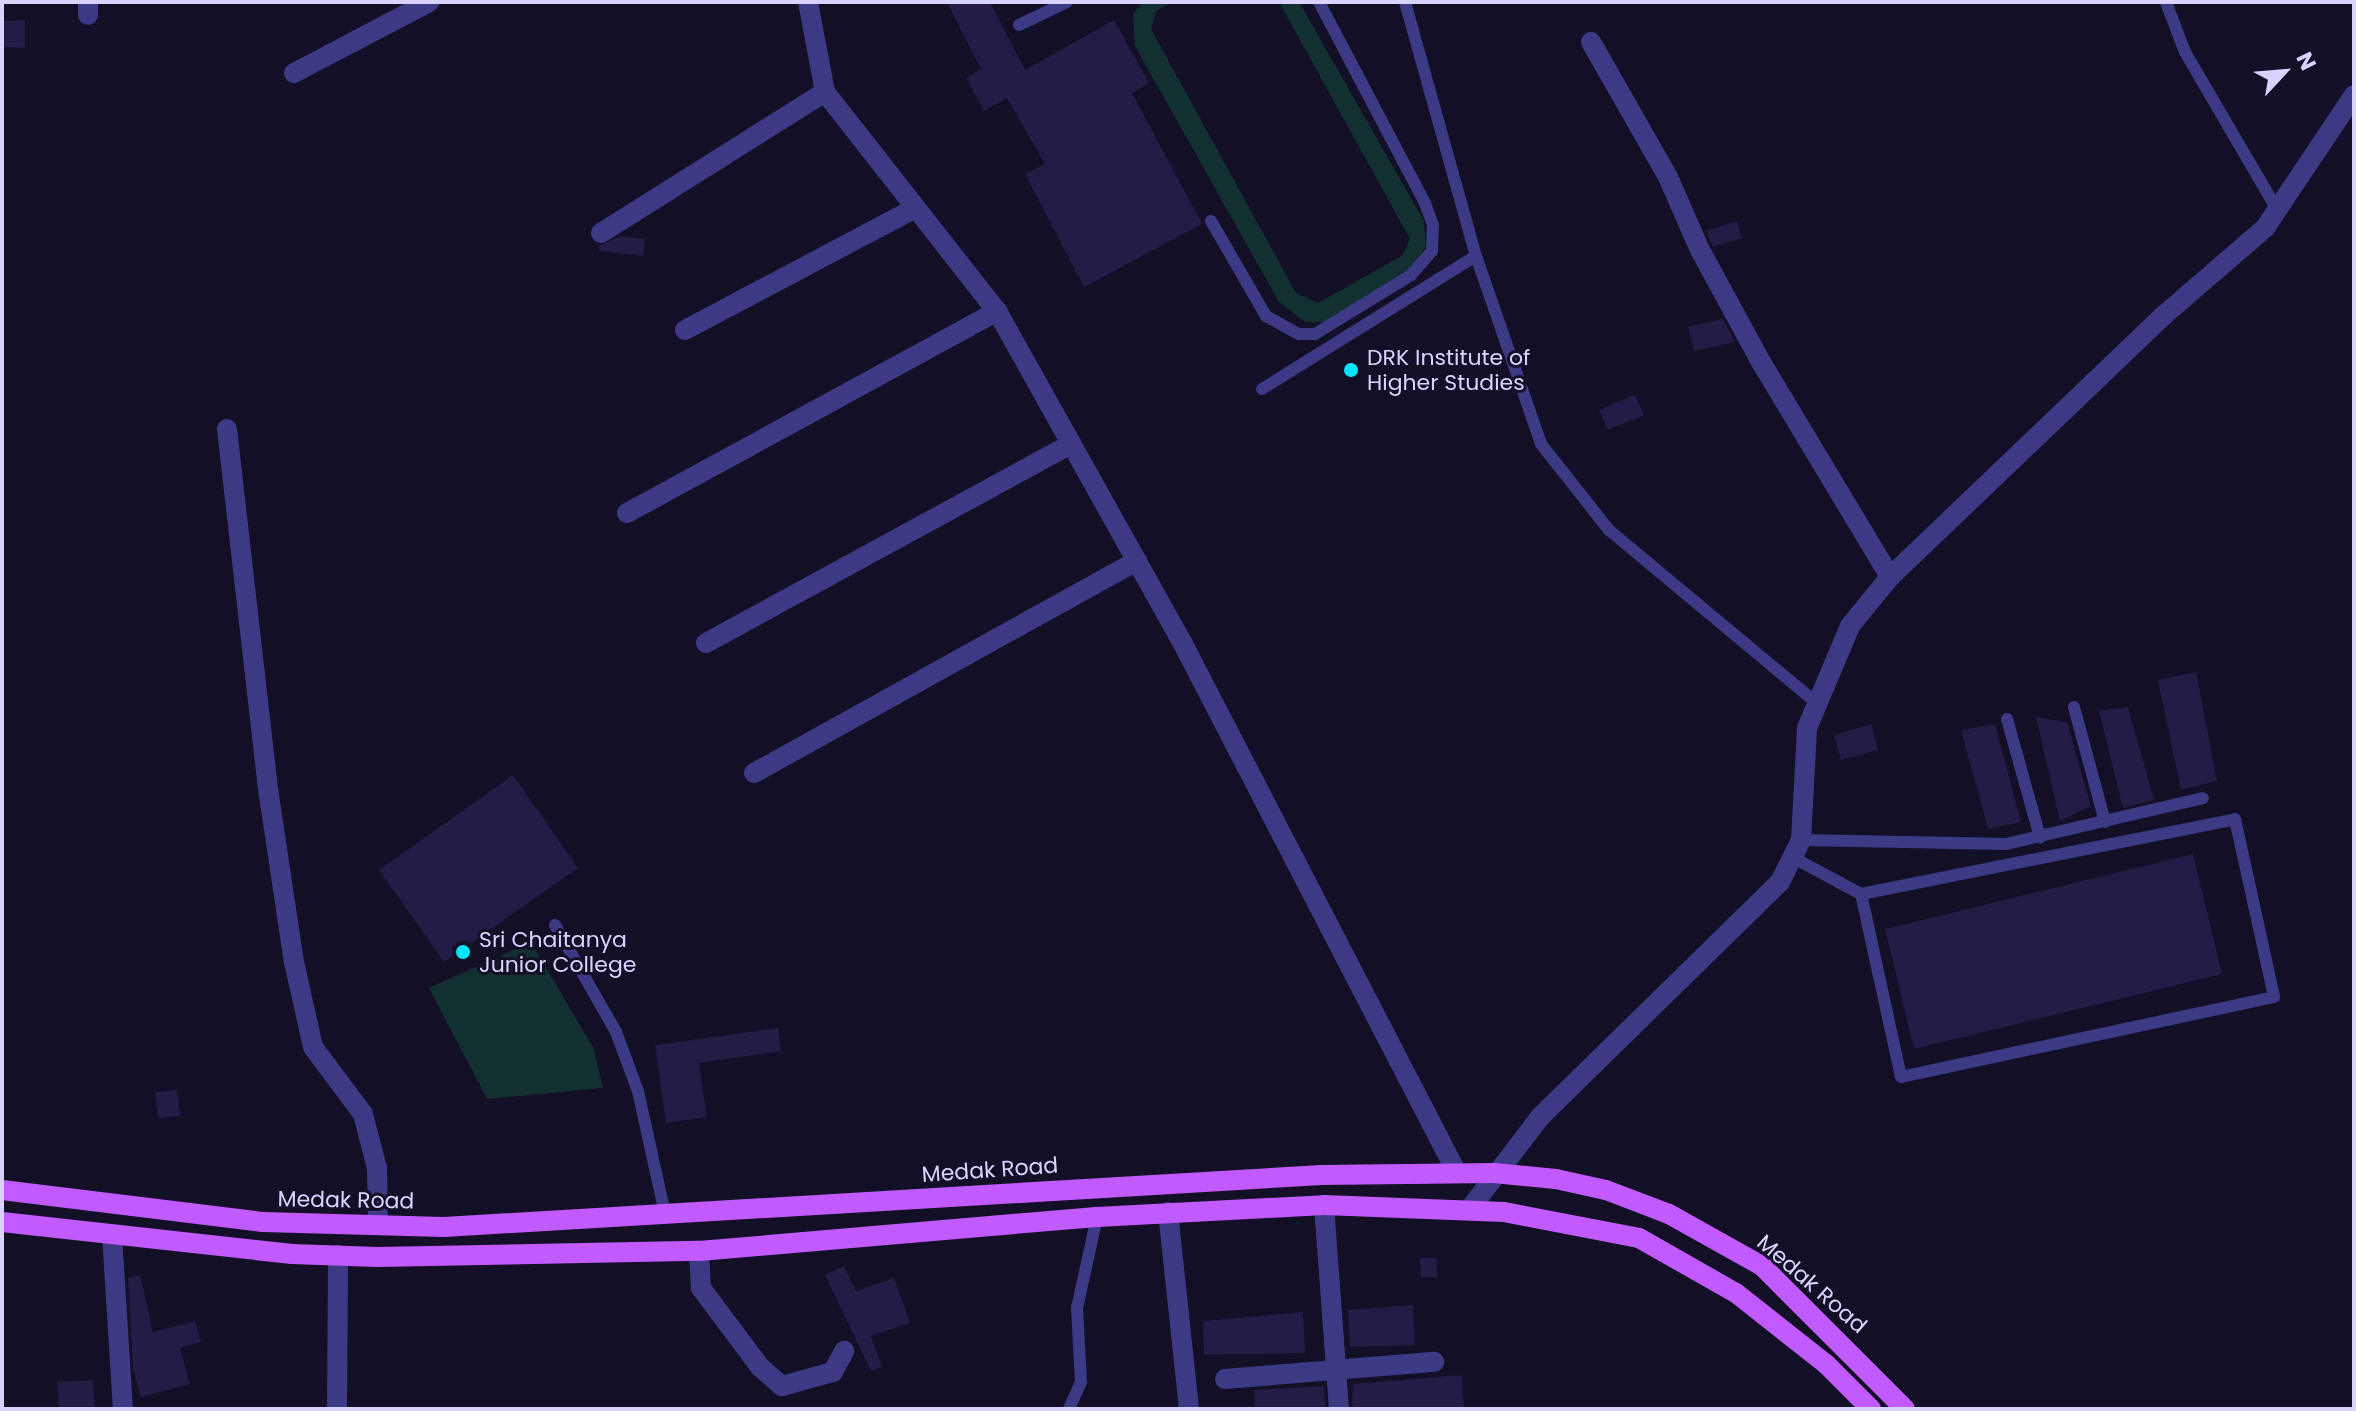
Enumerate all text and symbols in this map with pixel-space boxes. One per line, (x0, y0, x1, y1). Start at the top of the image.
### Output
north arrow (2244, 32, 2324, 112)
text: N (2288, 47, 2324, 75)
place label: DRK Institute of Higher Studies (1367, 344, 1530, 396)
marker: DRK Institute of Higher Studies (1342, 361, 1360, 379)
place label: Sri Chaitanya Junior College (479, 926, 636, 978)
marker: Sri Chaitanya Junior College (454, 943, 472, 961)
street label: Medak Road (921, 1152, 1059, 1188)
street label: Medak Road (277, 1186, 415, 1214)
street label: Medak Road (1752, 1229, 1872, 1339)

